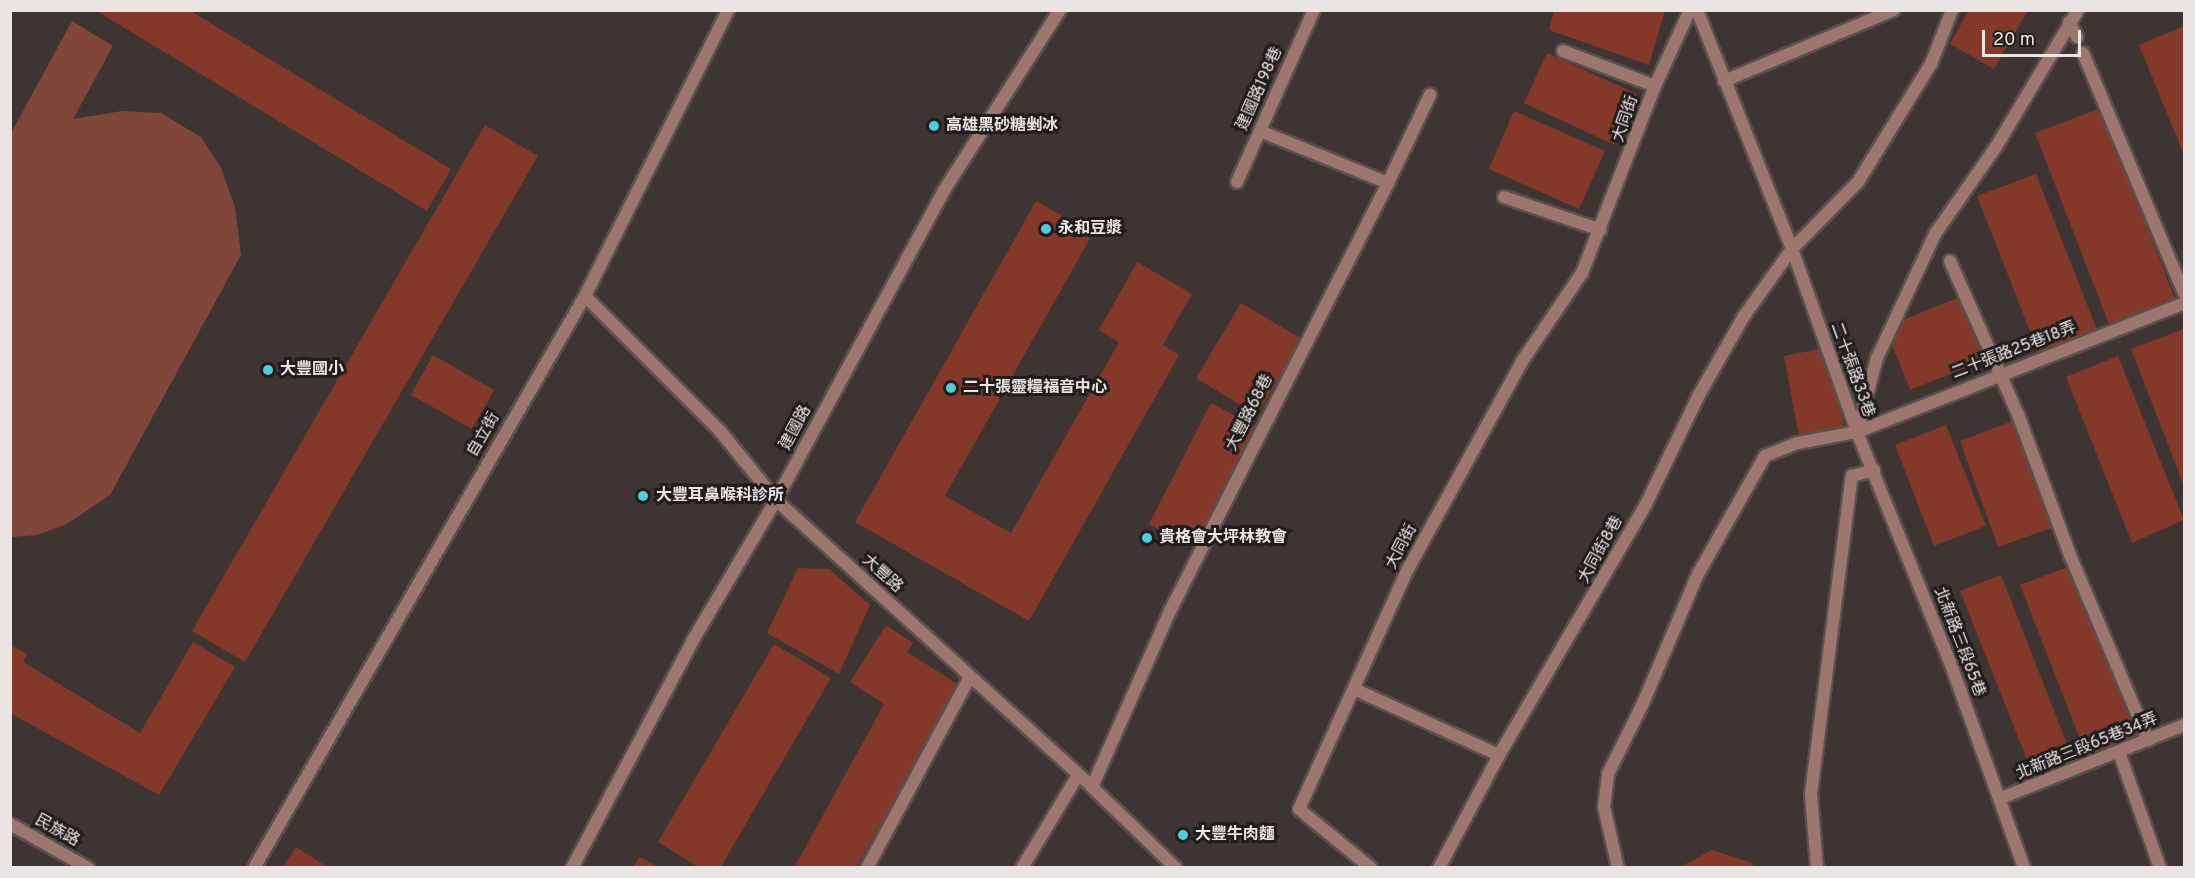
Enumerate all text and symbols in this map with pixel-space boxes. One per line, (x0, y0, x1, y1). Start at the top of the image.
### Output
scale bar (1985, 18, 2084, 56)
text: 20 m (1993, 29, 2035, 52)
street label: 建國路198巷 (1233, 44, 1287, 134)
street label: 大同街 (1609, 93, 1643, 145)
place label: 高雄黑砂糖剉冰 (946, 116, 1058, 136)
marker: 高雄黑砂糖剉冰 (927, 119, 941, 133)
place label: 永和豆漿 (1058, 219, 1122, 239)
marker: 永和豆漿 (1039, 222, 1053, 236)
street label: 二十張路25巷18弄 (1949, 318, 2079, 384)
street label: 二十張路33巷 (1826, 320, 1878, 420)
place label: 大豐國小 (280, 360, 344, 380)
marker: 大豐國小 (261, 363, 275, 377)
street label: 大豐路68巷 (1223, 372, 1277, 454)
place label: 二十張靈糧福音中心 (963, 378, 1107, 398)
marker: 二十張靈糧福音中心 (944, 381, 958, 395)
street label: 建國路 (776, 402, 816, 454)
street label: 自立街 (464, 409, 504, 461)
place label: 大豐耳鼻喉科診所 (656, 486, 784, 506)
marker: 大豐耳鼻喉科診所 (634, 487, 652, 505)
street label: 大同街8巷 (1575, 513, 1627, 587)
street label: 大同街 (1382, 521, 1422, 573)
place label: 貴格會大坪林教會 (1159, 528, 1287, 548)
marker: 貴格會大坪林教會 (1140, 531, 1154, 545)
street label: 大豐路 (858, 551, 906, 597)
street label: 北新路三段65巷 (1929, 585, 1989, 699)
street label: 北新路三段65巷34弄 (2013, 710, 2161, 784)
street label: 民族路 (31, 811, 83, 851)
place label: 大豐牛肉麵 (1195, 825, 1275, 845)
marker: 大豐牛肉麵 (1176, 828, 1190, 842)

